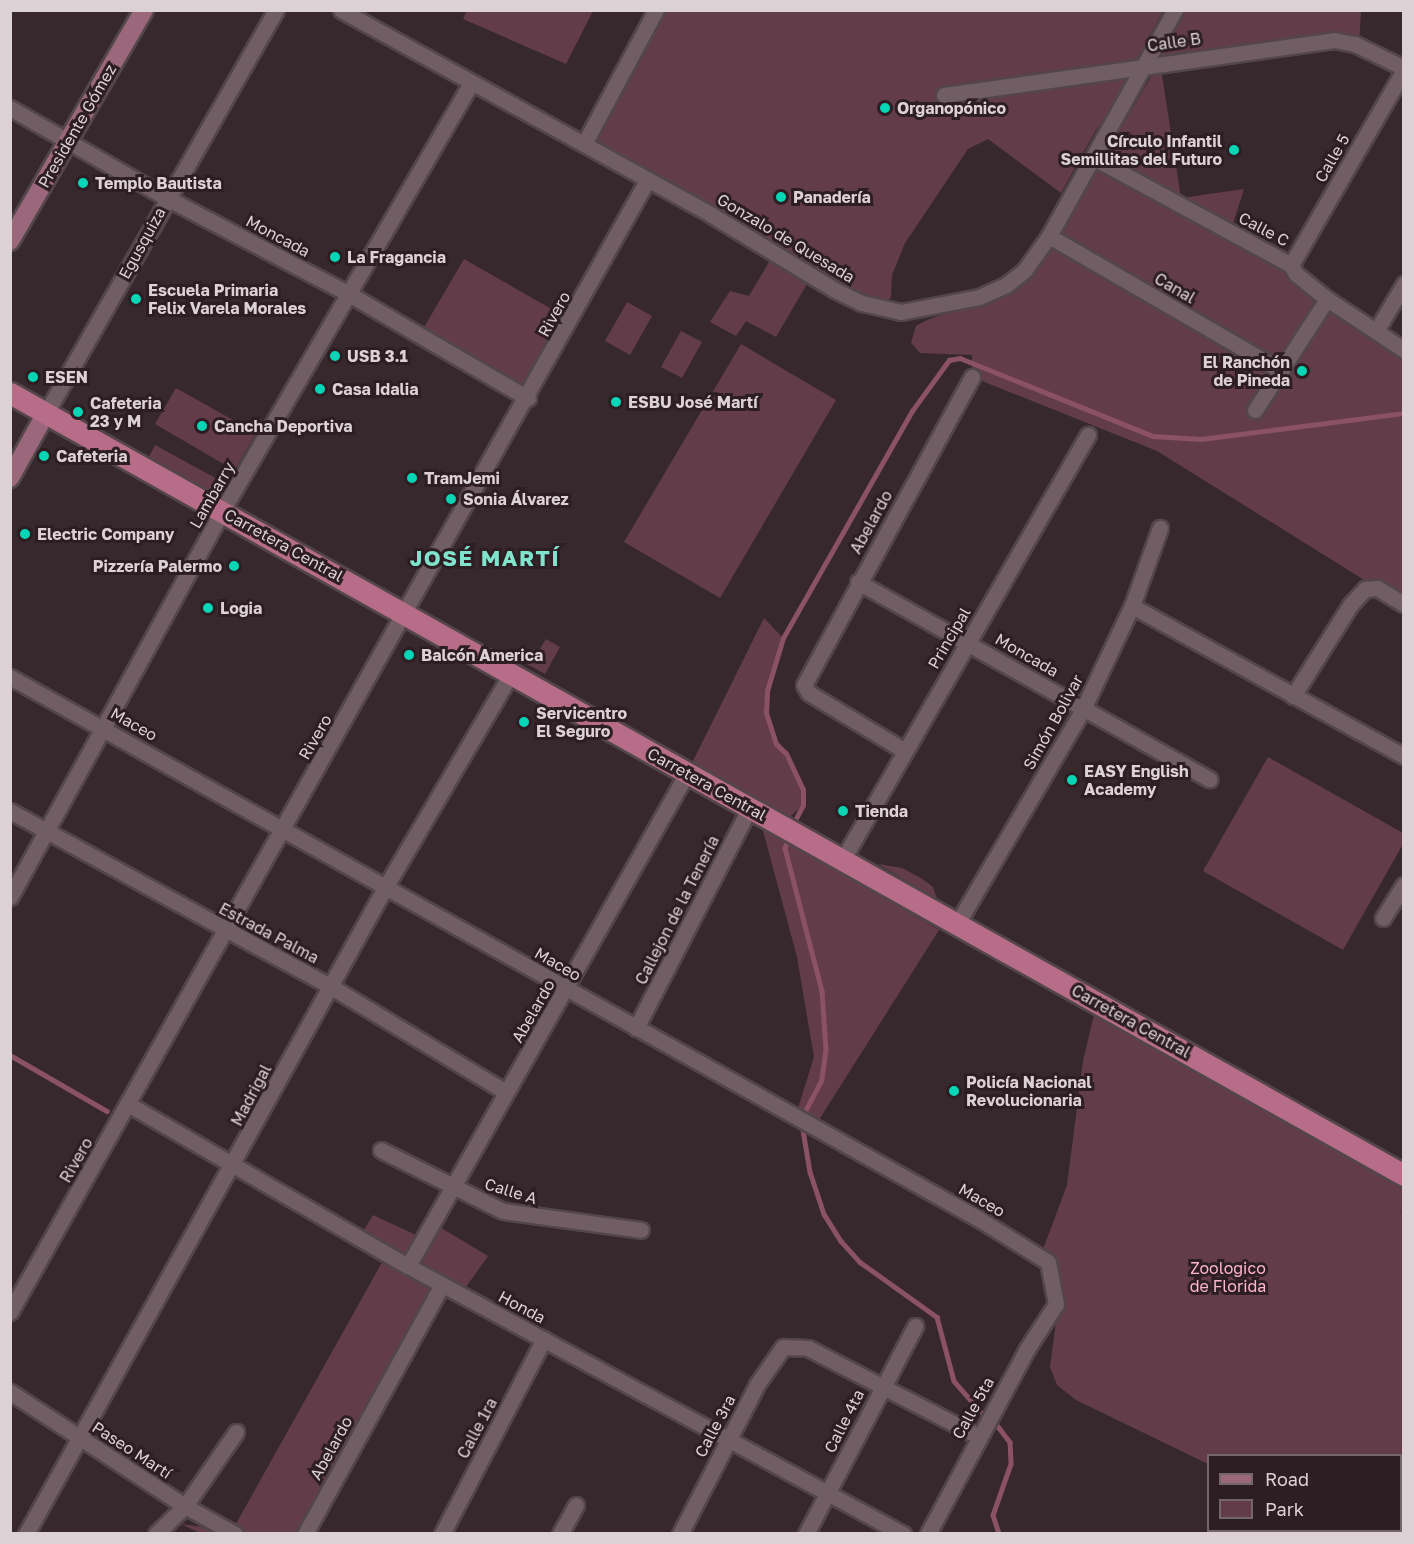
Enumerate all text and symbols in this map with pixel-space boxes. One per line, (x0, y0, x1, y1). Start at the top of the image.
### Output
street label: Calle B (1146, 29, 1202, 55)
street label: Presidente Gómez (34, 61, 120, 191)
place label: Organopónico (897, 98, 1006, 118)
marker: Organopónico (878, 101, 892, 115)
street label: Calle 5 (1311, 130, 1353, 186)
place label: Círculo Infantil Semillitas del Futuro (1061, 131, 1222, 169)
marker: Círculo Infantil Semillitas del Futuro (1227, 143, 1241, 157)
place label: Templo Bautista (95, 173, 222, 193)
marker: Templo Bautista (76, 176, 90, 190)
place label: Panadería (793, 187, 871, 207)
street label: Gonzalo de Quesada (714, 189, 858, 287)
marker: Panadería (774, 190, 788, 204)
street label: Egusquiza (115, 204, 169, 282)
street label: Calle C (1236, 208, 1292, 250)
street label: Moncada (243, 211, 313, 261)
place label: La Fragancia (347, 247, 446, 267)
marker: La Fragancia (328, 250, 342, 264)
street label: Canal (1151, 269, 1199, 307)
place label: Escuela Primaria Felix Varela Morales (148, 280, 306, 318)
street label: Rivero (534, 288, 574, 340)
marker: Escuela Primaria Felix Varela Morales (129, 292, 143, 306)
place label: USB 3.1 (347, 346, 408, 366)
marker: USB 3.1 (328, 349, 342, 363)
place label: El Ranchón de Pineda (1203, 352, 1290, 390)
marker: El Ranchón de Pineda (1295, 364, 1309, 378)
place label: ESEN (45, 367, 88, 387)
marker: ESEN (26, 370, 40, 384)
place label: Casa Idalia (332, 379, 418, 399)
marker: Casa Idalia (313, 382, 327, 396)
place label: ESBU José Martí (628, 392, 758, 412)
place label: Cafeteria 23 y M (90, 393, 162, 431)
marker: ESBU José Martí (609, 395, 623, 409)
marker: Cafeteria 23 y M (71, 405, 85, 419)
place label: Cancha Deportiva (214, 416, 352, 436)
marker: Cancha Deportiva (195, 419, 209, 433)
place label: Cafeteria (56, 446, 128, 466)
marker: Cafeteria (37, 449, 51, 463)
street label: Lambarry (185, 458, 239, 532)
place label: TramJemi (424, 468, 500, 488)
marker: TramJemi (405, 471, 419, 485)
street label: Abelardo (846, 487, 896, 557)
place label: Sonia Álvarez (463, 489, 569, 509)
marker: Sonia Álvarez (444, 492, 458, 506)
street label: Carretera Central (221, 504, 347, 586)
place label: Electric Company (37, 524, 174, 544)
marker: Electric Company (18, 527, 32, 541)
district label: JOSÉ MARTÍ (410, 545, 560, 571)
place label: Pizzería Palermo (93, 556, 222, 576)
marker: Pizzería Palermo (227, 559, 241, 573)
place label: Logia (220, 598, 262, 618)
marker: Logia (201, 601, 215, 615)
street label: Principal (924, 604, 974, 672)
street label: Moncada (992, 629, 1062, 681)
place label: Balcón America (421, 645, 543, 665)
marker: Balcón America (402, 648, 416, 662)
street label: Simón Bolivar (1019, 671, 1087, 773)
street label: Maceo (107, 703, 161, 745)
place label: Servicentro El Seguro (536, 703, 627, 741)
street label: Rivero (294, 711, 336, 763)
marker: Servicentro El Seguro (517, 715, 531, 729)
street label: Carretera Central (644, 743, 770, 825)
place label: EASY English Academy (1084, 761, 1189, 799)
marker: EASY English Academy (1065, 773, 1079, 787)
place label: Tienda (855, 801, 908, 821)
marker: Tienda (836, 804, 850, 818)
street label: Callejon de la Tenería (631, 832, 723, 988)
street label: Estrada Palma (216, 899, 322, 967)
street label: Maceo (531, 943, 585, 985)
street label: Abelardo (507, 976, 559, 1046)
street label: Carretera Central (1068, 980, 1194, 1062)
street label: Madrigal (227, 1061, 275, 1129)
place label: Policía Nacional Revolucionaria (966, 1072, 1092, 1110)
marker: Policía Nacional Revolucionaria (947, 1084, 961, 1098)
street label: Rivero (55, 1134, 97, 1186)
street label: Calle A (482, 1174, 540, 1208)
street label: Maceo (955, 1179, 1009, 1221)
park label: Zoologico de Florida (1190, 1258, 1266, 1296)
street label: Honda (495, 1287, 549, 1327)
street label: Calle 5ta (948, 1374, 998, 1442)
street label: Calle 4ta (820, 1386, 868, 1456)
street label: Calle 3ra (691, 1392, 739, 1460)
street label: Calle 1ra (453, 1394, 501, 1462)
street label: Abelardo (306, 1413, 356, 1483)
street label: Paseo Martí (89, 1417, 175, 1483)
legend (1207, 1454, 1402, 1532)
text: Road (1265, 1468, 1309, 1490)
text: Park (1265, 1498, 1304, 1520)

